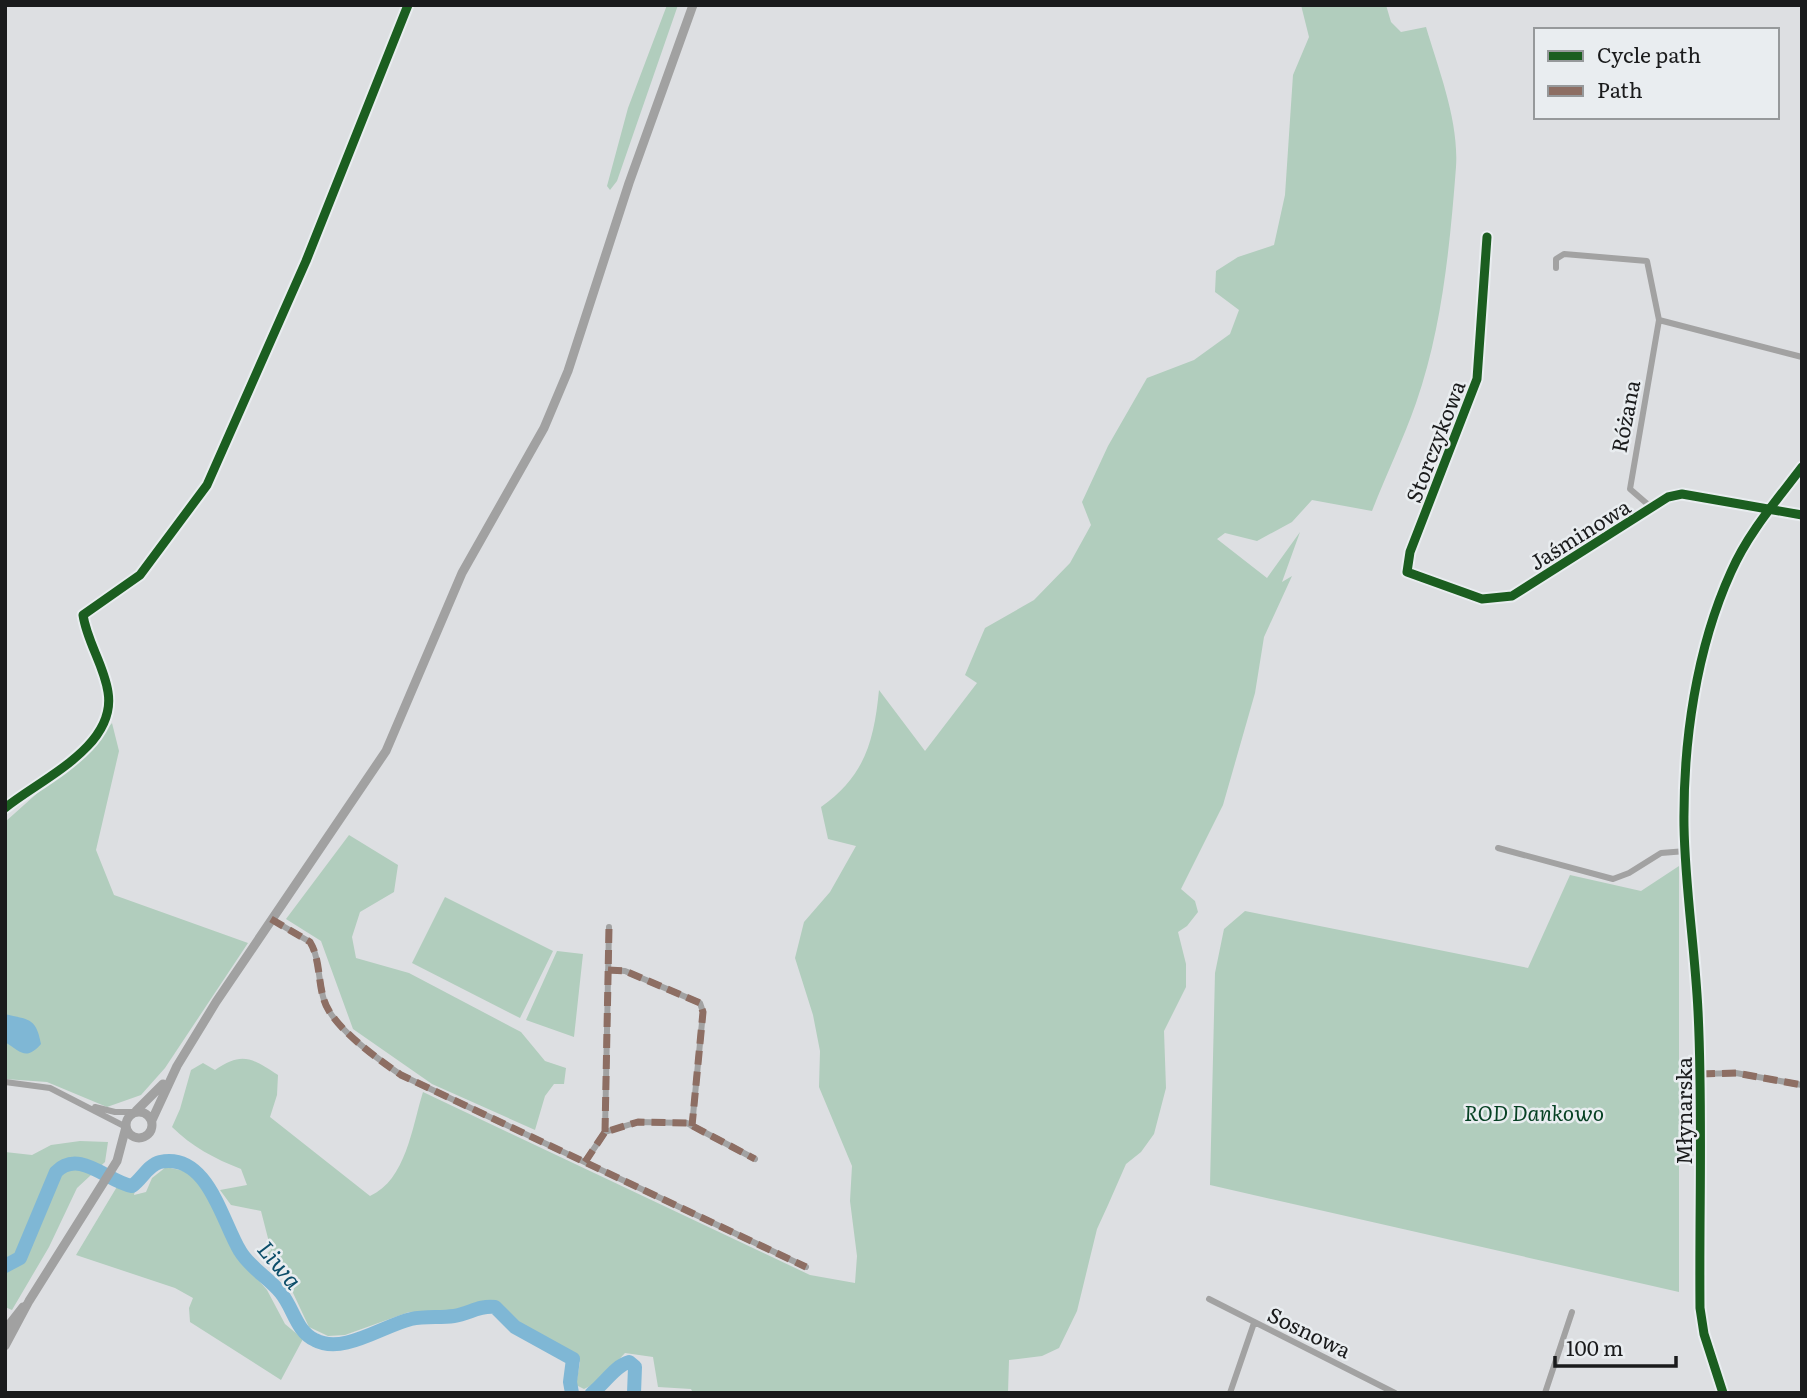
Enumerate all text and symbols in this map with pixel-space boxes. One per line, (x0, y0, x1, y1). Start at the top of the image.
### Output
legend (1534, 28, 1779, 119)
text: Cycle path (1597, 38, 1701, 69)
text: Path (1597, 73, 1643, 104)
street label: Storczykowa (1396, 375, 1472, 507)
street label: Różana (1602, 376, 1646, 455)
street label: Jaśminowa (1523, 489, 1636, 576)
street label: Młynarska (1667, 1056, 1698, 1165)
park label: ROD Dankowo (1464, 1096, 1604, 1127)
water label: Liwa (251, 1233, 311, 1295)
street label: Sosnowa (1263, 1298, 1357, 1365)
scale bar (1555, 1324, 1676, 1368)
text: 100 m (1566, 1331, 1623, 1362)

